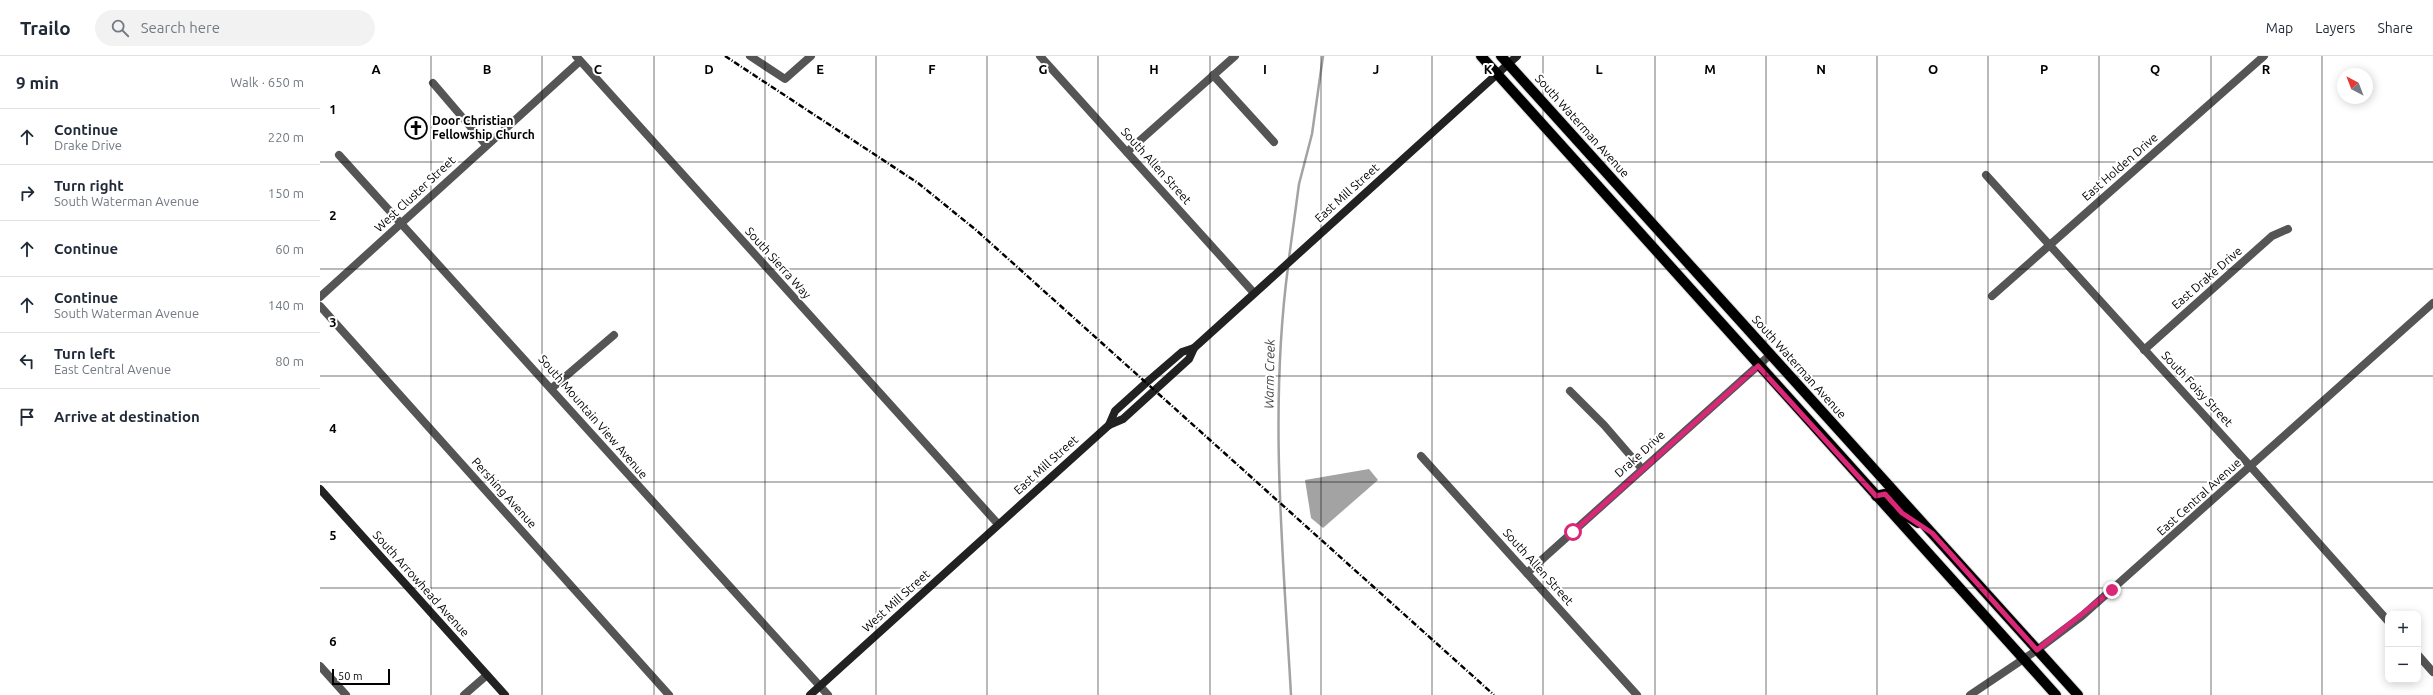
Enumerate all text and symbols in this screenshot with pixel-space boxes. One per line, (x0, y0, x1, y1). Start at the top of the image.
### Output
search box (95, 10, 375, 46)
text: Trailo (20, 17, 71, 39)
icon: search (109, 17, 131, 39)
text: Search here (141, 19, 220, 36)
text: Map (2266, 20, 2293, 36)
text: Layers (2315, 20, 2355, 36)
text: Share (2377, 20, 2413, 36)
text: A (371, 62, 381, 76)
text: B (483, 62, 492, 76)
text: C (594, 62, 603, 76)
text: D (704, 62, 714, 76)
text: E (816, 62, 824, 76)
text: F (928, 62, 936, 76)
text: G (1039, 62, 1048, 76)
text: H (1149, 62, 1159, 76)
text: I (1263, 62, 1267, 76)
text: J (1373, 62, 1379, 76)
text: K (1484, 62, 1493, 76)
text: L (1595, 62, 1603, 76)
text: M (1704, 62, 1716, 76)
text: N (1816, 62, 1826, 76)
text: O (1928, 62, 1938, 76)
text: P (2040, 62, 2048, 76)
text: Q (2150, 62, 2160, 76)
text: R (2262, 62, 2271, 76)
north arrow (2337, 68, 2373, 104)
street label: South Waterman Avenue (1533, 72, 1632, 180)
text: 9 min (16, 73, 59, 92)
text: Walk · 650 m (230, 75, 304, 89)
text: 1 (329, 102, 337, 116)
place label: Door Christian Fellowship Church (432, 114, 535, 141)
church icon: Door Christian Fellowship Church (403, 115, 429, 141)
text: Continue (54, 121, 118, 138)
street label: South Allen Street (1119, 125, 1194, 207)
icon: ahead (16, 126, 38, 148)
text: 220 m (268, 130, 304, 144)
street label: East Holden Drive (2079, 130, 2160, 203)
text: Drake Drive (54, 138, 122, 152)
street label: West Cluster Street (372, 153, 458, 234)
street label: East Mill Street (1312, 160, 1381, 225)
text: Turn right (54, 177, 124, 194)
icon: right (16, 182, 38, 204)
text: 150 m (268, 186, 304, 200)
text: South Waterman Avenue (54, 194, 199, 208)
text: 2 (329, 208, 337, 222)
street label: South Sierra Way (743, 224, 814, 301)
icon: ahead (16, 238, 38, 260)
text: Continue (54, 240, 118, 257)
text: 60 m (275, 242, 304, 256)
street label: East Drake Drive (2169, 244, 2244, 312)
text: Continue (54, 289, 118, 306)
icon: ahead (16, 294, 38, 316)
text: 140 m (268, 298, 304, 312)
text: South Waterman Avenue (54, 306, 199, 320)
street label: South Waterman Avenue (1750, 313, 1849, 421)
text: 3 (329, 315, 337, 329)
water label: Warm Creek (1261, 339, 1277, 409)
text: Turn left (54, 345, 115, 362)
street label: South Foisy Street (2159, 348, 2236, 429)
icon: left (16, 350, 38, 372)
street label: South Mountain View Avenue (536, 352, 650, 481)
text: 80 m (275, 354, 304, 368)
text: East Central Avenue (54, 362, 171, 376)
icon: arrive (16, 406, 38, 428)
text: Arrive at destination (54, 408, 200, 425)
text: 4 (329, 421, 337, 435)
street label: Drake Drive (1612, 428, 1667, 479)
street label: East Mill Street (1011, 432, 1080, 497)
street label: Pershing Avenue (469, 455, 539, 530)
street label: East Central Avenue (2154, 456, 2243, 538)
route start (1564, 523, 1582, 541)
street label: South Allen Street (1501, 526, 1576, 608)
text: 5 (329, 528, 337, 542)
street label: South Arrowhead Avenue (371, 528, 472, 639)
street label: West Mill Street (859, 567, 932, 634)
route end (2103, 581, 2121, 599)
map controls (2385, 611, 2421, 683)
button: + (2385, 611, 2421, 647)
text: 6 (329, 634, 337, 648)
button: − (2385, 647, 2421, 683)
scale bar (332, 667, 390, 686)
text: 50 m (338, 670, 362, 682)

